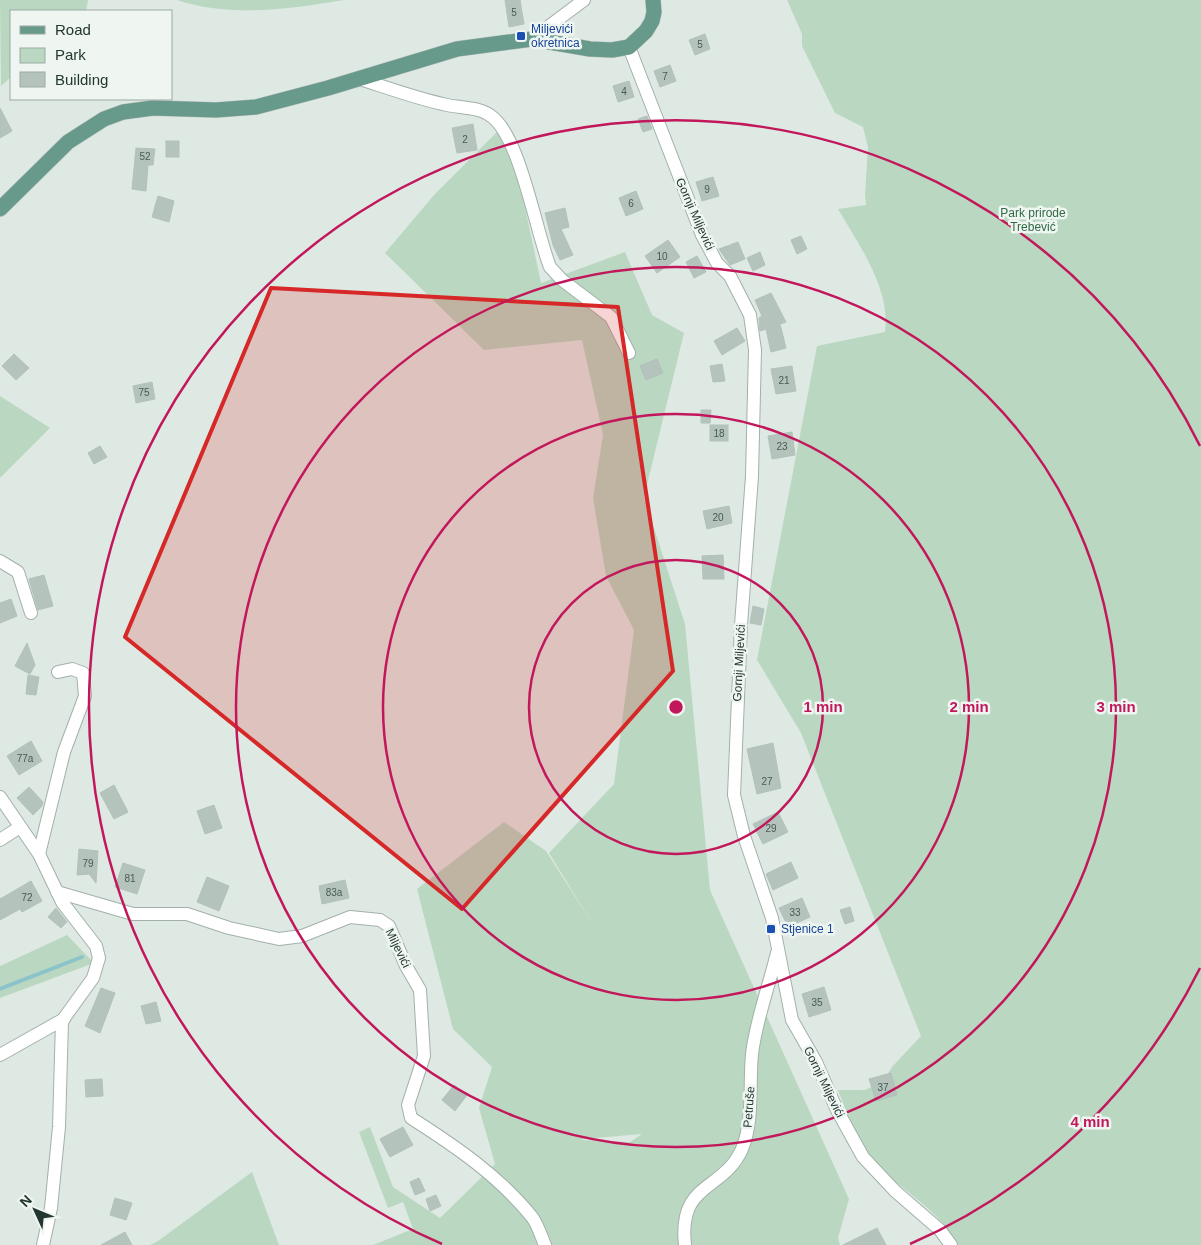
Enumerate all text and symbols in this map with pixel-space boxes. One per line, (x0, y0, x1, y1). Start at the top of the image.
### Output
house number: 5 (511, 7, 517, 18)
legend (10, 10, 172, 100)
text: Road (55, 21, 91, 38)
place label: Miljevići okretnica (531, 22, 580, 50)
marker: Miljevići okretnica (515, 30, 527, 42)
house number: 5 (697, 39, 703, 50)
text: Park (55, 46, 86, 63)
text: Building (55, 71, 108, 88)
house number: 7 (662, 71, 668, 82)
house number: 4 (621, 86, 627, 97)
house number: 2 (462, 134, 468, 145)
house number: 52 (139, 151, 151, 162)
street label: Gornji Miljevići (673, 176, 717, 252)
house number: 9 (704, 184, 710, 195)
house number: 6 (628, 198, 634, 209)
park label: Park prirode Trebević (1000, 206, 1066, 234)
house number: 10 (656, 251, 668, 262)
house number: 21 (778, 375, 790, 386)
house number: 75 (138, 387, 150, 398)
house number: 18 (713, 428, 725, 439)
house number: 23 (776, 441, 788, 452)
house number: 20 (712, 512, 724, 523)
street label: Gornji Miljevići (730, 624, 748, 702)
centre of rings (667, 698, 685, 716)
text: 1 min (803, 698, 843, 715)
text: 2 min (949, 698, 989, 715)
text: 3 min (1096, 698, 1136, 715)
house number: 77a (17, 753, 34, 764)
house number: 27 (761, 776, 773, 787)
house number: 29 (765, 823, 777, 834)
house number: 79 (82, 858, 94, 869)
house number: 81 (124, 873, 136, 884)
house number: 83a (326, 887, 343, 898)
house number: 72 (21, 892, 33, 903)
house number: 33 (789, 907, 801, 918)
place label: Stjenice 1 (781, 922, 834, 936)
marker: Stjenice 1 (765, 923, 777, 935)
street label: Miljevići (383, 926, 413, 970)
house number: 35 (811, 997, 823, 1008)
street label: Gornji Miljevići (801, 1044, 847, 1120)
house number: 37 (877, 1082, 889, 1093)
street label: Petruše (741, 1086, 757, 1128)
text: 4 min (1070, 1113, 1110, 1130)
north arrow (10, 1185, 60, 1235)
text: N (16, 1192, 35, 1210)

